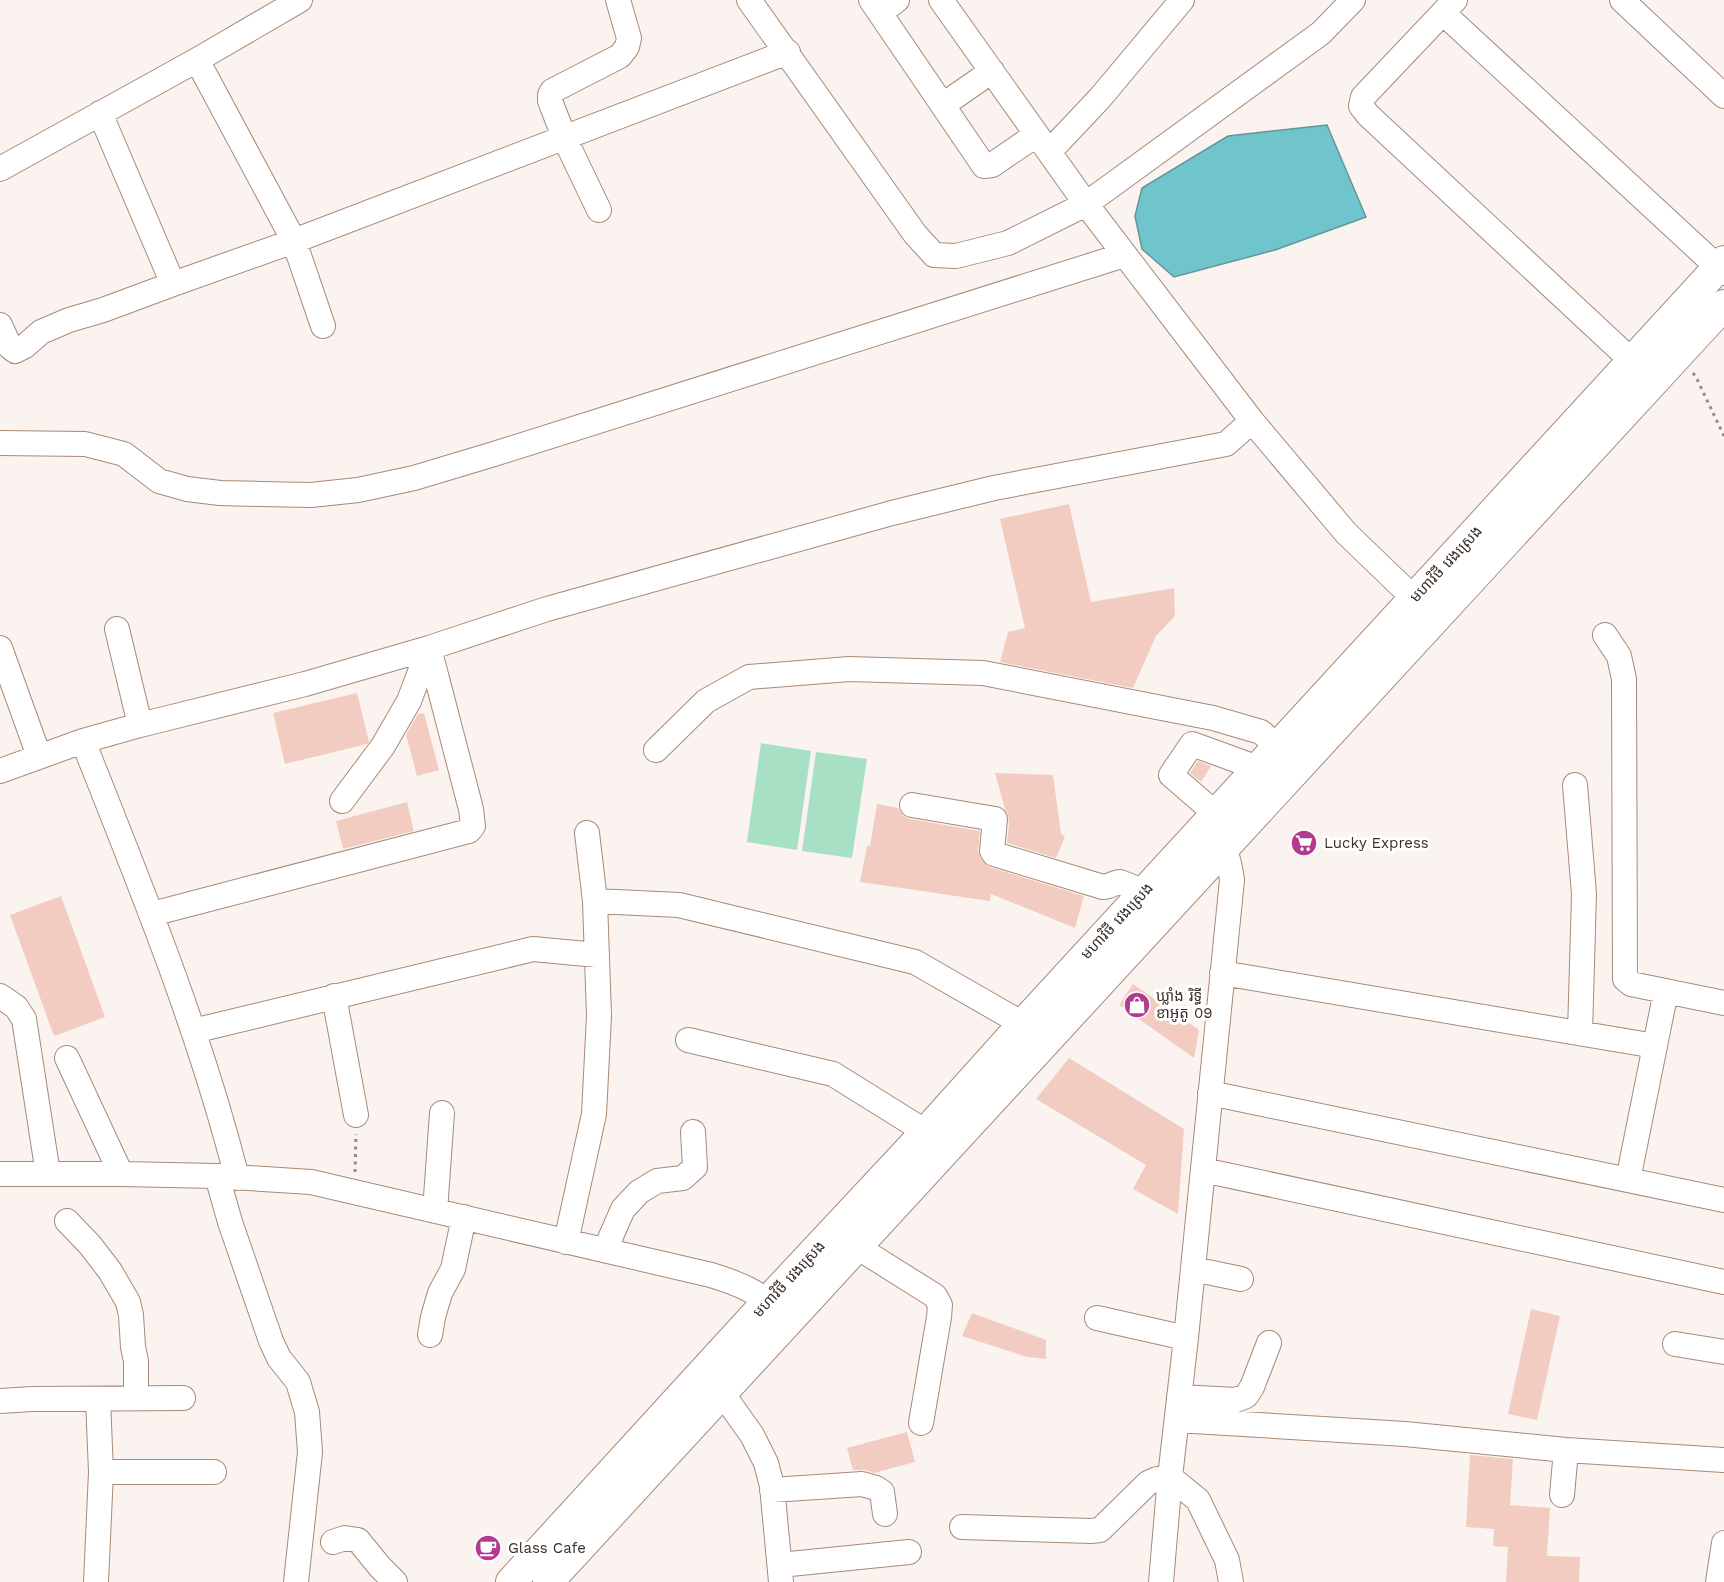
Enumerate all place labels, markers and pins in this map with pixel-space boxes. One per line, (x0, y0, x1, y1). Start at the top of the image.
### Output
supermarket icon: Lucky Express (1289, 828, 1319, 858)
place label: Lucky Express (1324, 834, 1429, 852)
place label: ឃ្លាំង រិទ្ធី ខាអូតូ 09 (1156, 987, 1213, 1022)
shop icon: ឃ្លាំង រិទ្ធី ខាអូតូ 09 (1122, 990, 1152, 1020)
cafe icon: Glass Cafe (473, 1533, 503, 1563)
place label: Glass Cafe (508, 1539, 586, 1557)

